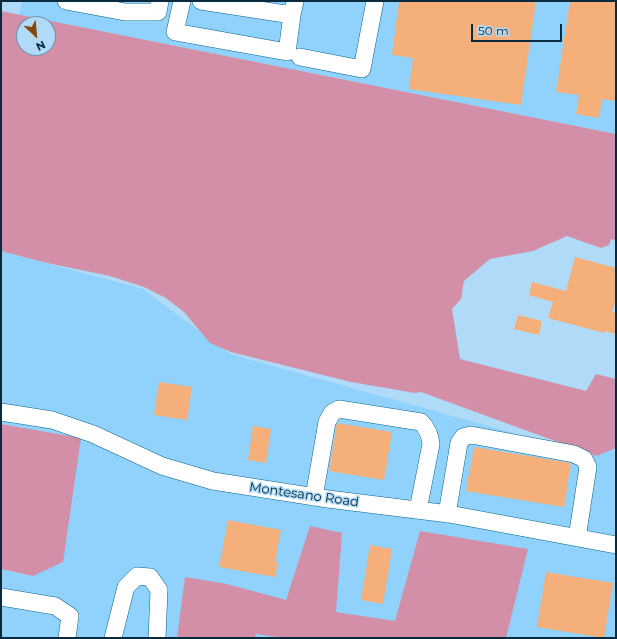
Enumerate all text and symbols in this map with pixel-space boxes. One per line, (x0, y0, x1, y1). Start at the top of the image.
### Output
north arrow (16, 16, 56, 56)
scale bar (473, 16, 564, 42)
text: 50 m (478, 23, 509, 38)
text: N (34, 38, 48, 54)
street label: Montesano Road (248, 480, 360, 510)

